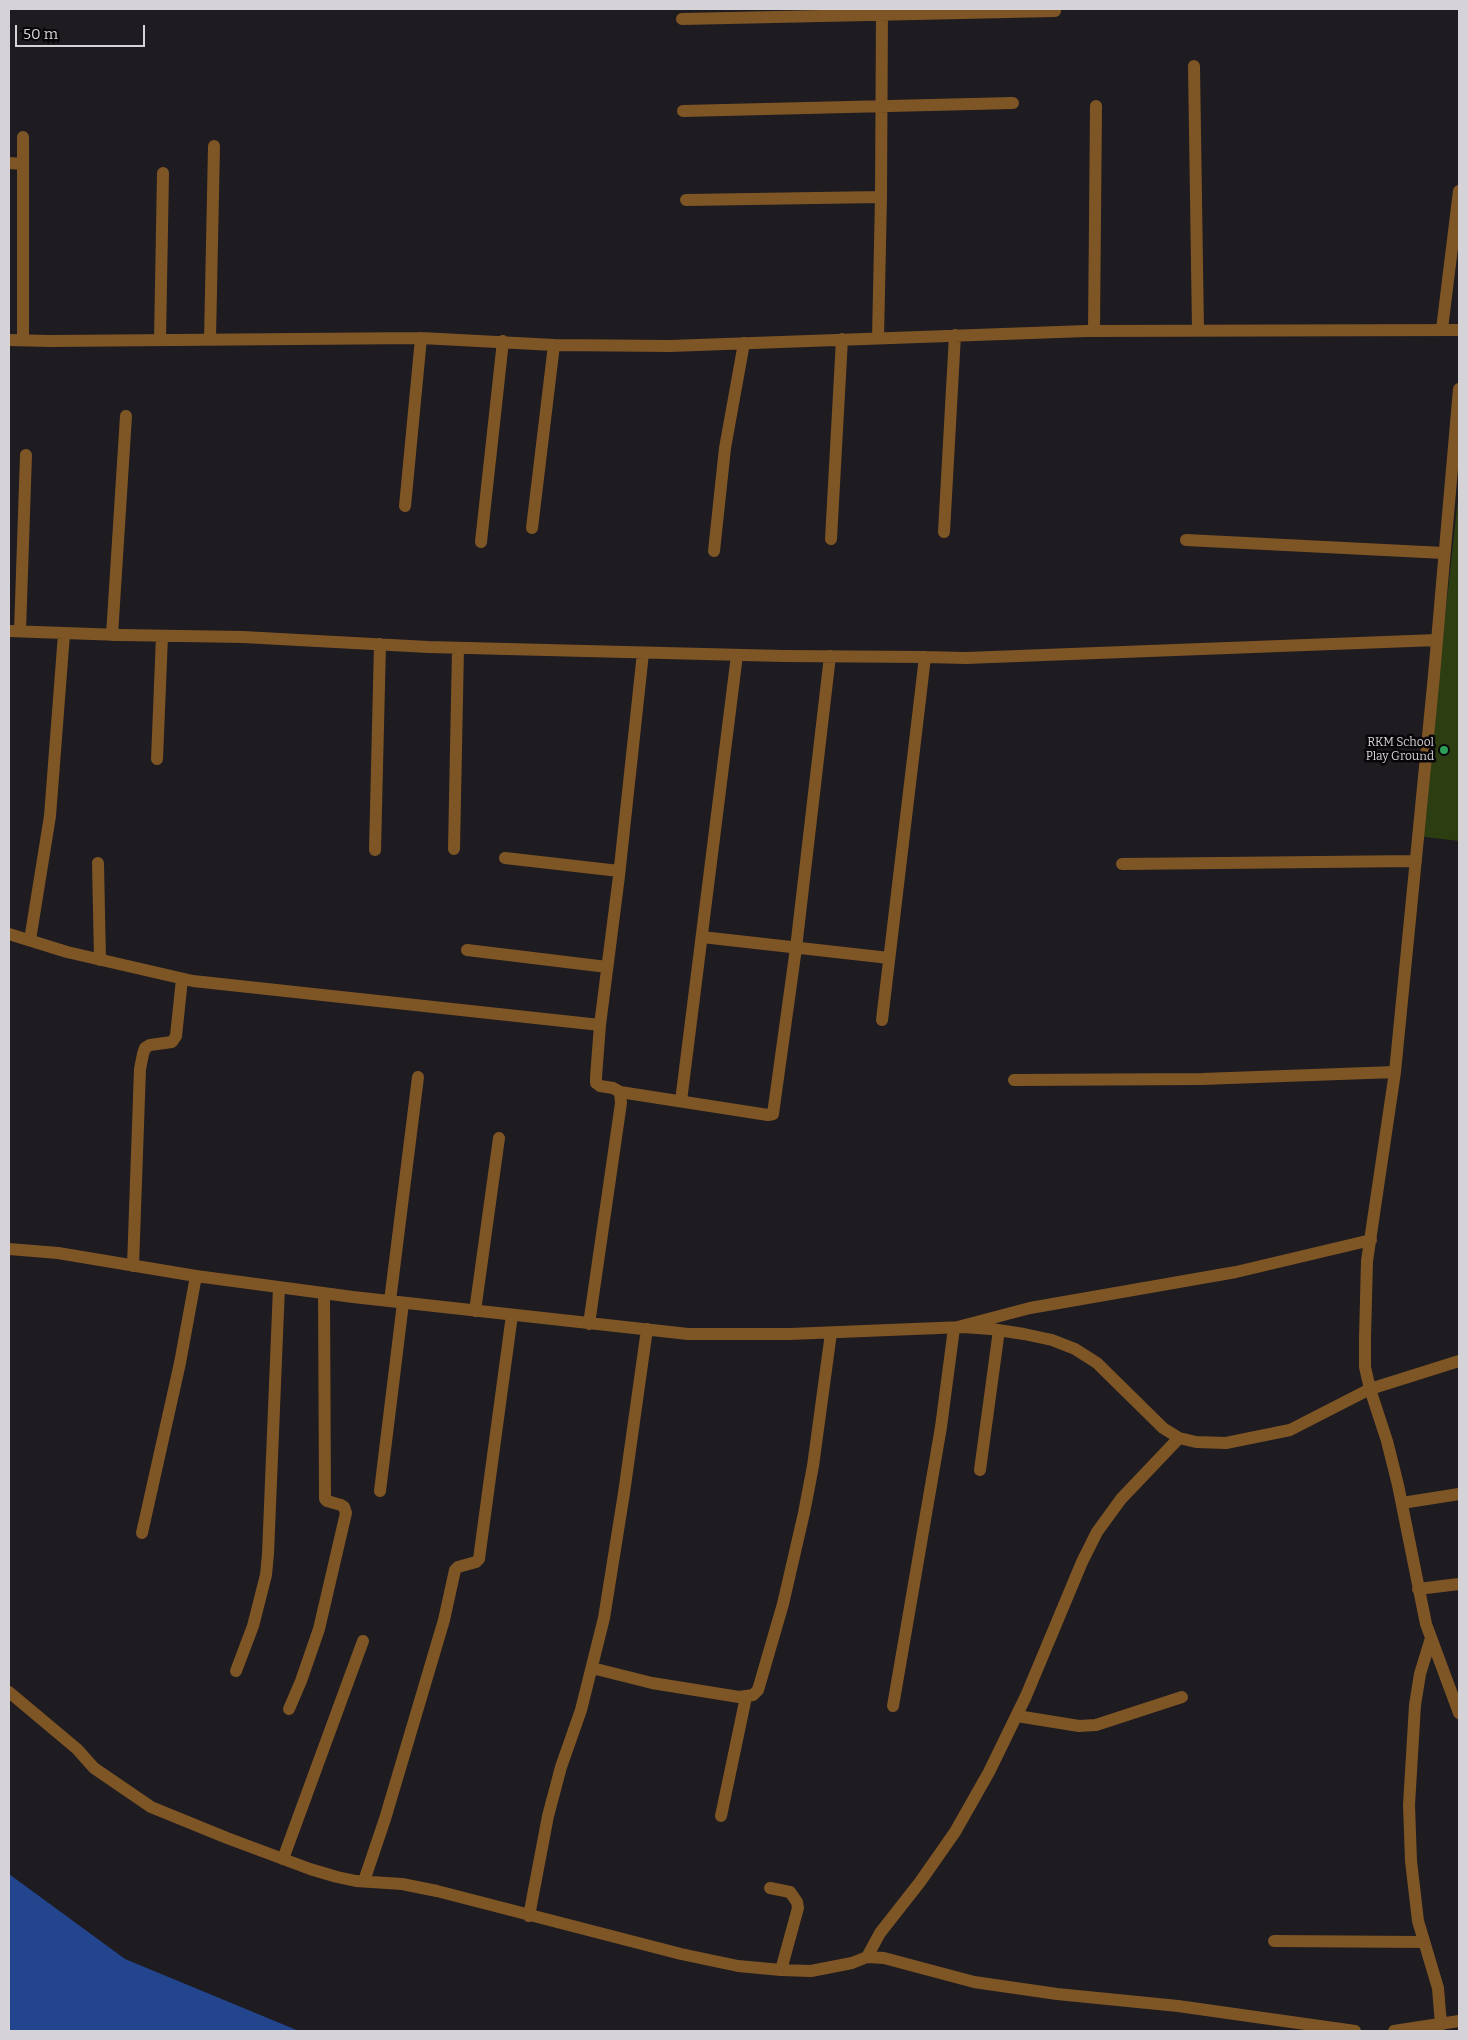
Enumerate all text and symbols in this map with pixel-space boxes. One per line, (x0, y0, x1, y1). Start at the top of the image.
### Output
scale bar (18, 15, 148, 47)
text: 50 m (23, 25, 58, 43)
place label: RKM School Play Ground (1366, 736, 1434, 764)
marker: RKM School Play Ground (1438, 744, 1450, 756)

